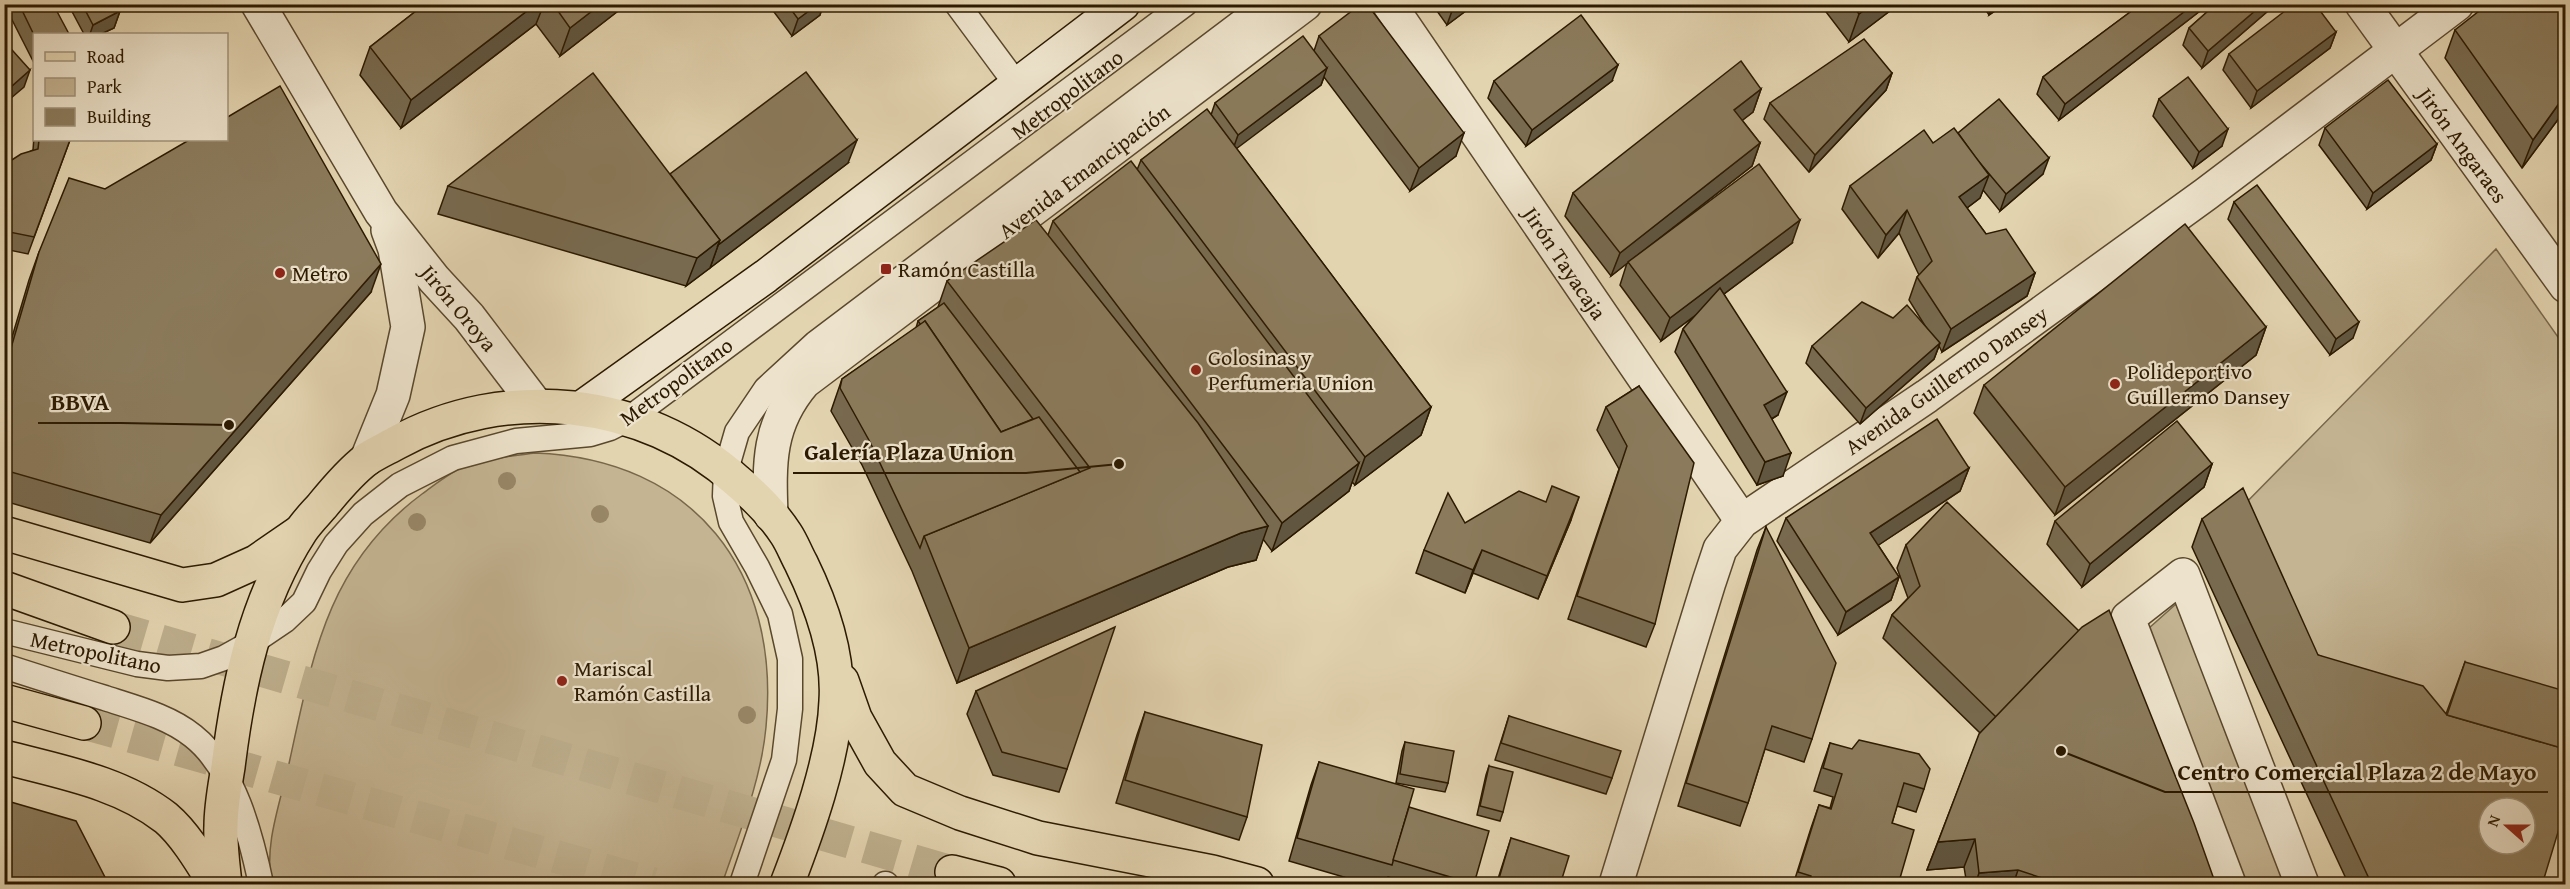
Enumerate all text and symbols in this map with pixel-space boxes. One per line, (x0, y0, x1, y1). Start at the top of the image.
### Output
legend (33, 33, 228, 141)
street label: Metropolitano (1004, 41, 1130, 147)
text: Road (87, 43, 125, 70)
text: Park (87, 73, 123, 100)
street label: Jirón Angaraes (2408, 78, 2516, 209)
street label: Avenida Emancipación (991, 95, 1177, 246)
text: Building (87, 103, 151, 130)
street label: Jirón Tayacaja (1514, 198, 1615, 326)
place label: Ramón Castilla (898, 253, 1036, 285)
street label: Jirón Oroya (411, 255, 505, 359)
place label: Metro (292, 257, 348, 289)
marker: Ramón Castilla (879, 262, 893, 276)
marker: Metro (273, 266, 287, 280)
street label: Avenida Guillermo Dansey (1838, 298, 2054, 462)
street label: Metropolitano (613, 329, 739, 433)
place label: Golosinas y Perfumeria Union (1208, 341, 1374, 398)
place label: Polideportivo Guillermo Dansey (2127, 355, 2290, 412)
marker: Golosinas y Perfumeria Union (1189, 363, 1203, 377)
marker: Polideportivo Guillermo Dansey (2108, 377, 2122, 391)
callout: BBVA (38, 381, 121, 423)
text: BBVA (51, 384, 110, 419)
callout: Galería Plaza Union (793, 431, 1026, 473)
text: Galería Plaza Union (804, 434, 1014, 469)
street label: Metropolitano (27, 622, 165, 682)
place label: Mariscal Ramón Castilla (574, 652, 712, 709)
marker: Mariscal Ramón Castilla (555, 674, 569, 688)
callout: Centro Comercial Plaza 2 de Mayo (2165, 750, 2548, 792)
text: Centro Comercial Plaza 2 de Mayo (2177, 754, 2537, 789)
north arrow (2477, 796, 2537, 856)
text: N (2480, 811, 2506, 830)

